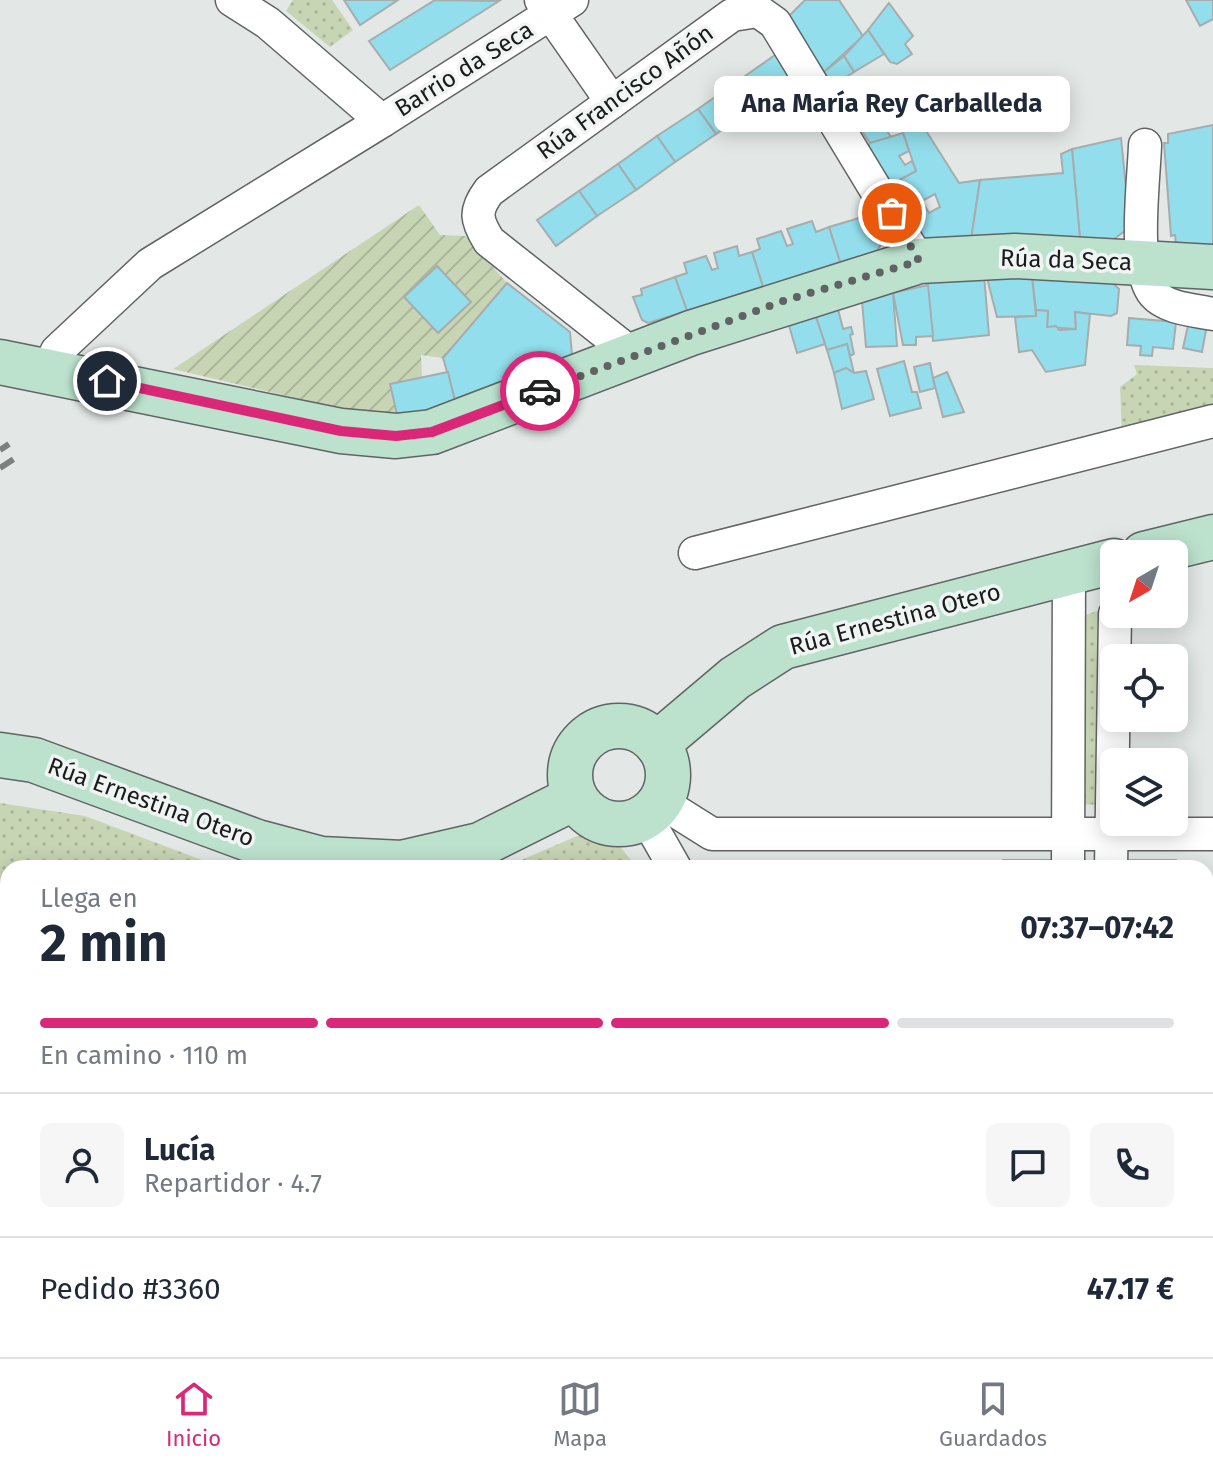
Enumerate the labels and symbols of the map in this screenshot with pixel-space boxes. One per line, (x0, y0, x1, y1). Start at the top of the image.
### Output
street label: Barrio da Seca (390, 15, 538, 123)
street label: Rúa Francisco Añón (531, 19, 719, 165)
callout: Ana María Rey Carballeda (714, 77, 1070, 133)
pin (858, 179, 926, 247)
street label: Rúa da Seca (999, 244, 1133, 276)
pin (73, 347, 141, 415)
courier (500, 351, 580, 431)
north arrow (1100, 540, 1188, 628)
street label: Rúa Ernestina Otero (786, 577, 1004, 661)
street label: Rúa Ernestina Otero (44, 752, 258, 852)

